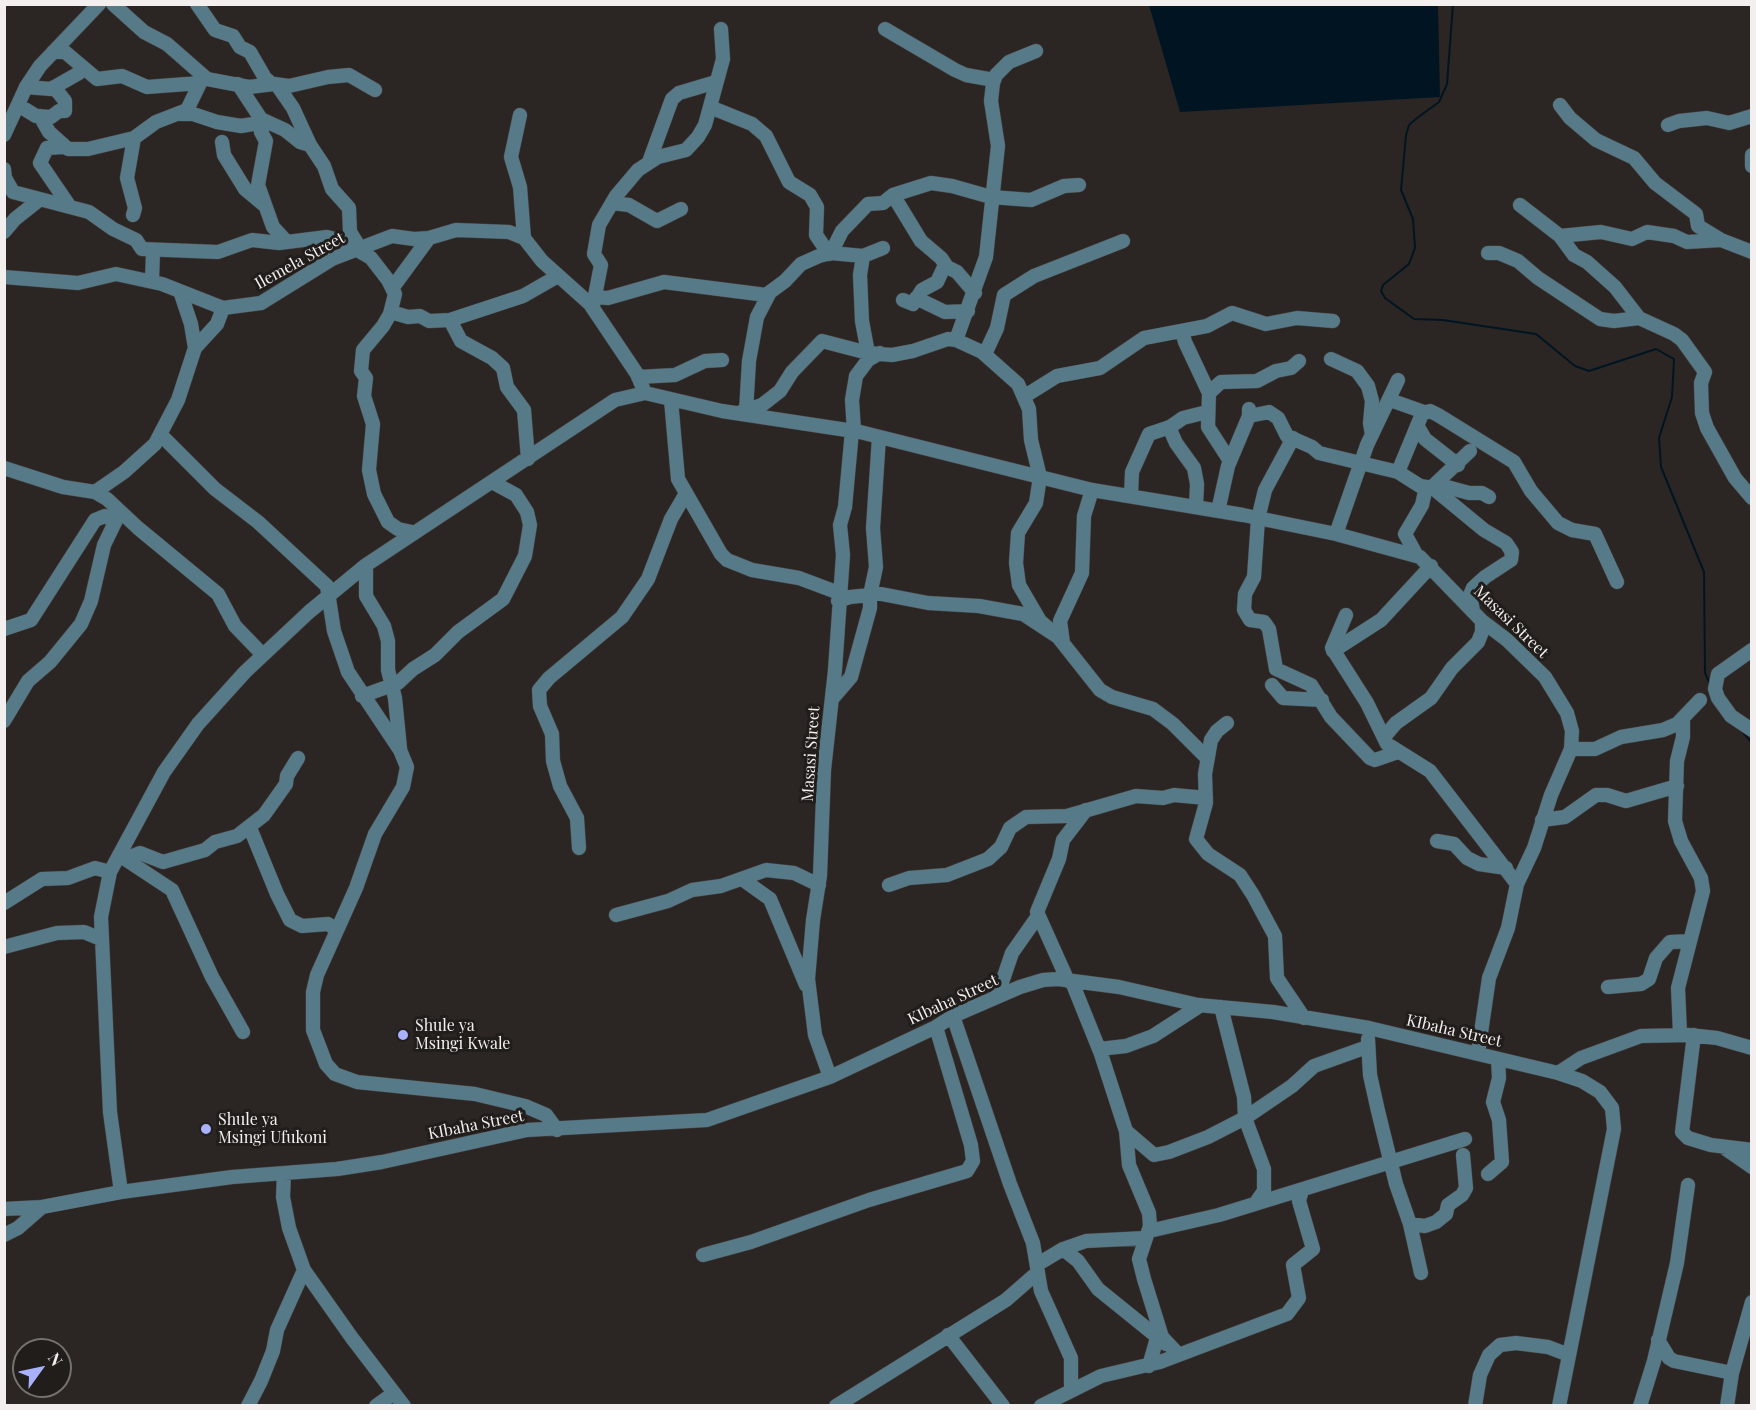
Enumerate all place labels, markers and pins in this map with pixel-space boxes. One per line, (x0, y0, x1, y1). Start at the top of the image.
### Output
place label: Shule ya Msingi Kwale (415, 1016, 510, 1054)
marker: Shule ya Msingi Kwale (396, 1028, 410, 1042)
place label: Shule ya Msingi Ufukoni (218, 1110, 327, 1148)
marker: Shule ya Msingi Ufukoni (199, 1122, 213, 1136)

